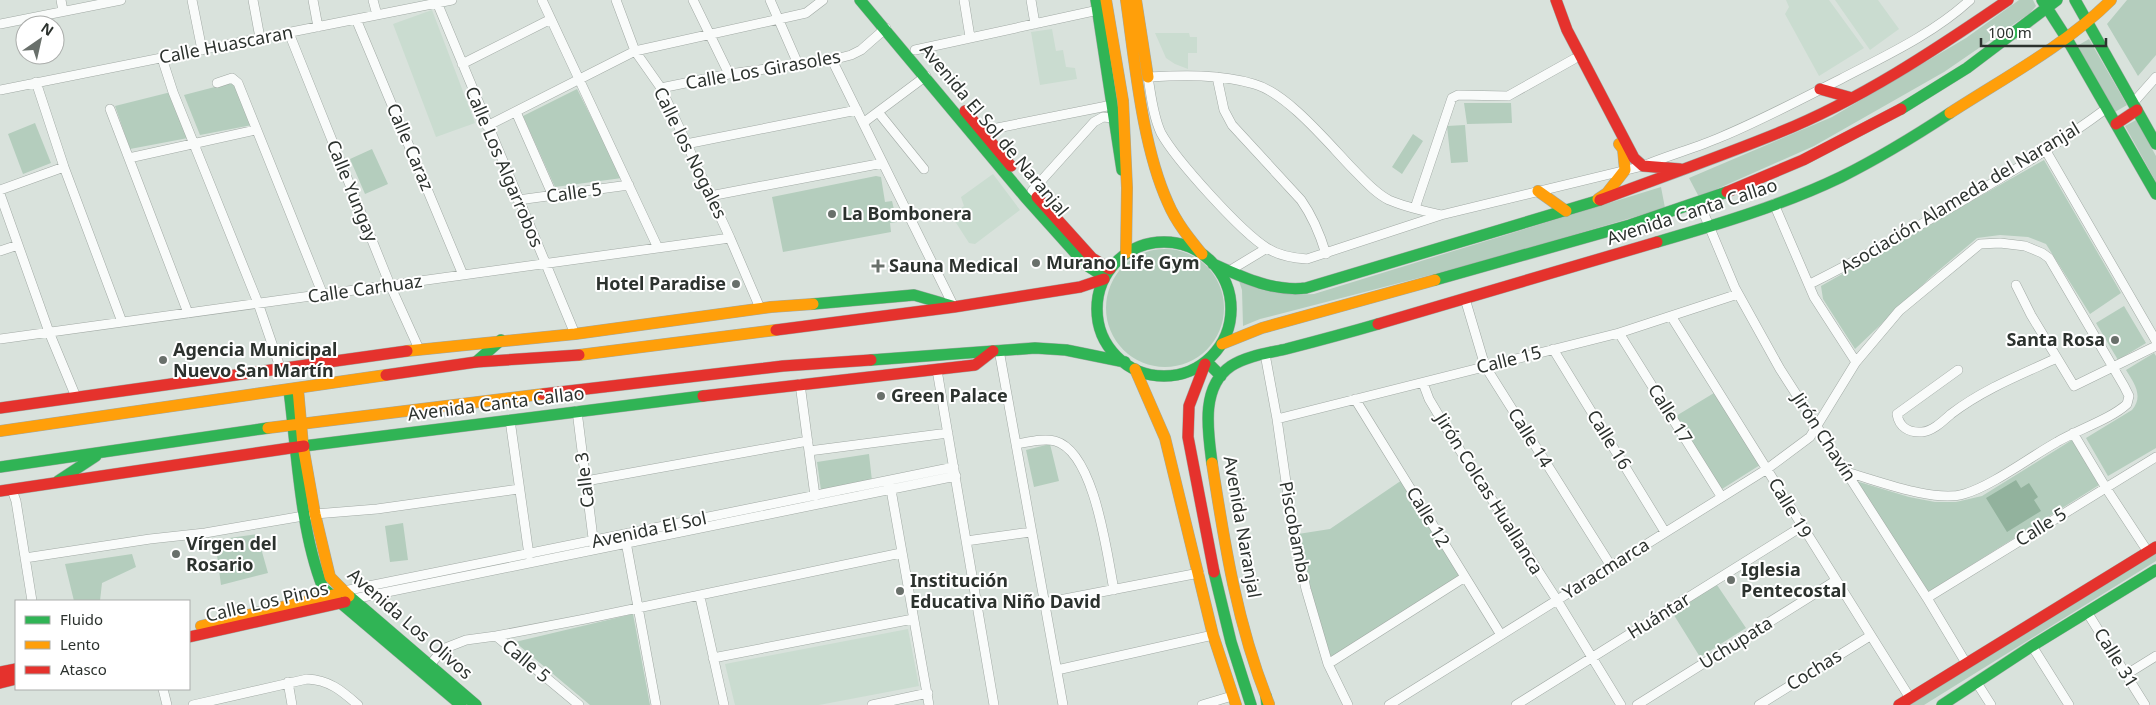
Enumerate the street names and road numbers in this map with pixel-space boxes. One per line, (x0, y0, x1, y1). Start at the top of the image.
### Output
street label: Calle Huascaran (157, 19, 295, 69)
street label: Avenida El Sol de Naranjal (915, 38, 1074, 221)
street label: Calle Los Girasoles (683, 44, 842, 94)
street label: Calle Los Algarrobos (460, 83, 550, 251)
street label: Calle los Nogales (649, 83, 733, 222)
street label: Calle Caraz (382, 99, 440, 194)
street label: Asociación Alameda del Naranjal (1835, 116, 2084, 278)
street label: Calle Yungay (322, 136, 385, 246)
street label: Avenida Canta Callao (1603, 172, 1780, 250)
street label: Calle 5 (545, 176, 603, 208)
street label: Calle Carhuaz (306, 268, 424, 308)
street label: Calle 15 (1474, 339, 1544, 379)
street label: Calle 17 (1643, 379, 1699, 448)
street label: Avenida Canta Callao (406, 380, 586, 426)
street label: Jirón Chavín (1786, 386, 1862, 485)
street label: Calle 14 (1503, 403, 1559, 472)
street label: Calle 16 (1582, 405, 1638, 474)
street label: Jirón Colcas Huallanca (1429, 407, 1549, 579)
street label: Calle 3 (569, 451, 599, 509)
street label: Avenida Naranjal (1219, 454, 1267, 600)
street label: Calle 19 (1764, 473, 1818, 542)
street label: Piscobamba (1274, 479, 1318, 585)
street label: Calle 12 (1402, 482, 1456, 551)
street label: Calle 5 (2010, 501, 2071, 551)
street label: Avenida El Sol (589, 505, 709, 553)
street label: Yaracmarca (1558, 532, 1653, 604)
street label: Avenida Los Olivos (343, 562, 478, 684)
street label: Calle Los Pinos (203, 575, 331, 627)
street label: Huántar (1623, 586, 1695, 644)
street label: Uchupata (1694, 610, 1777, 674)
street label: Calle 31 (2089, 623, 2145, 692)
street label: Calle 5 (498, 633, 556, 687)
street label: Cochas (1781, 643, 1846, 695)

